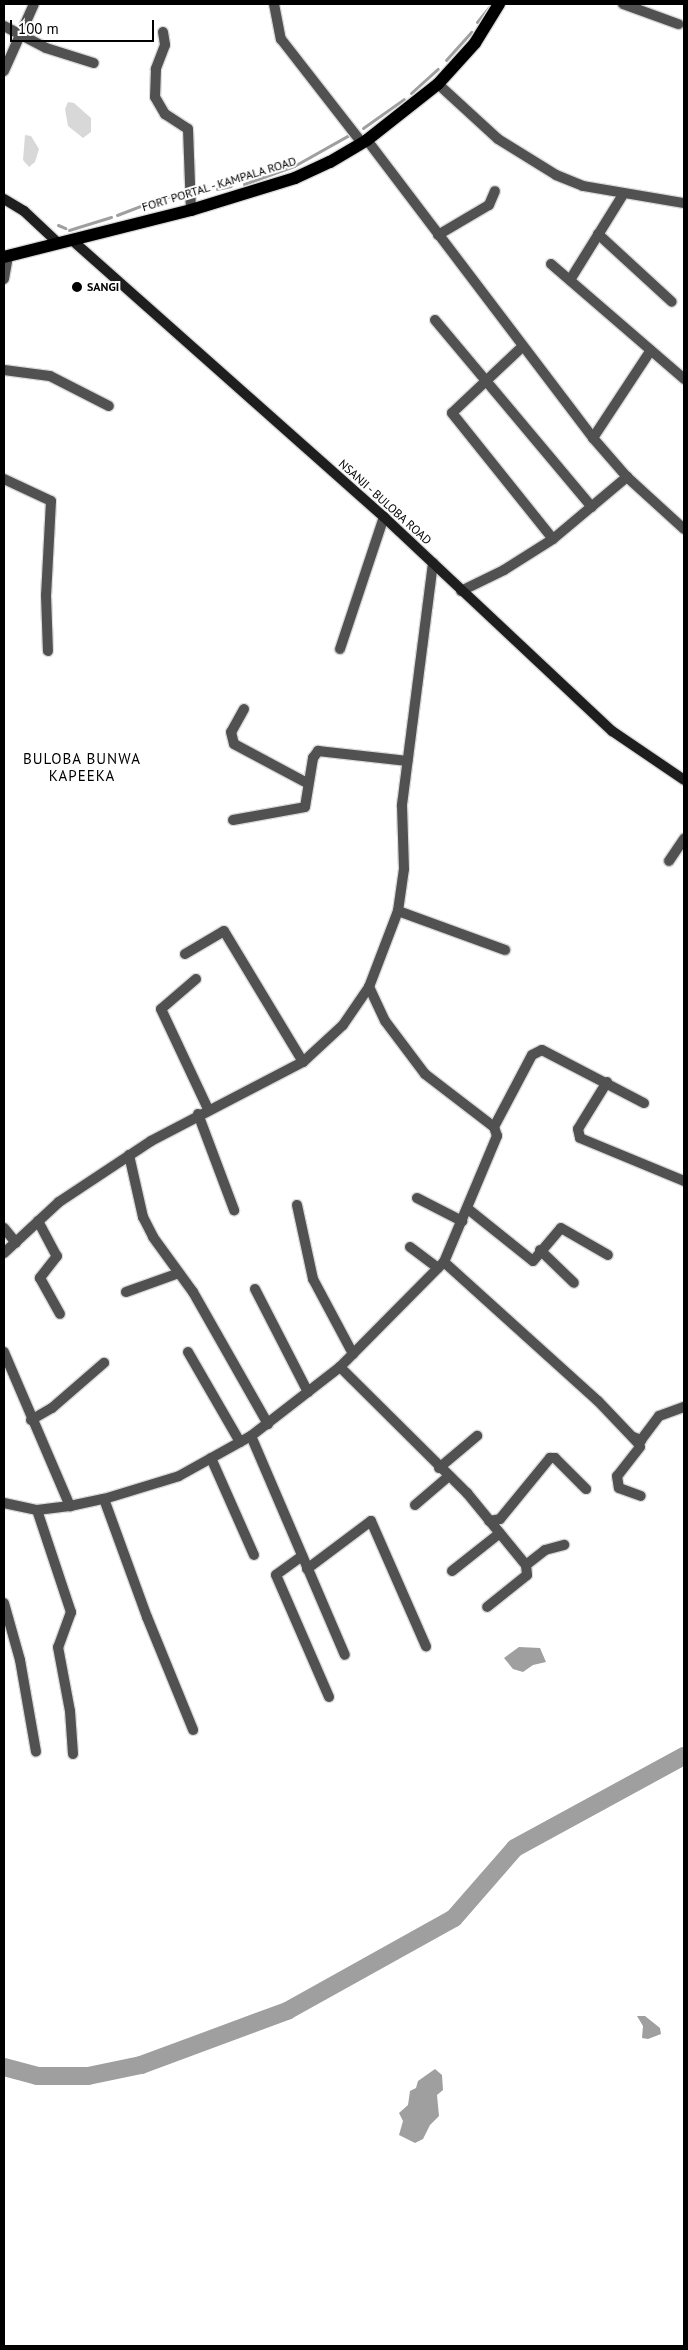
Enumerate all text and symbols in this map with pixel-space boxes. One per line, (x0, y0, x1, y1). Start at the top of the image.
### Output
scale bar (12, 10, 156, 42)
text: 100 m (18, 19, 59, 38)
street label: FORT PORTAL - KAMPALA ROAD (139, 153, 299, 215)
place label: SANGI (87, 280, 119, 294)
marker: SANGI (71, 281, 83, 293)
street label: NSANJI - BULOBA ROAD (335, 456, 435, 548)
district label: BULOBA BUNWA KAPEEKA (21, 749, 143, 784)

